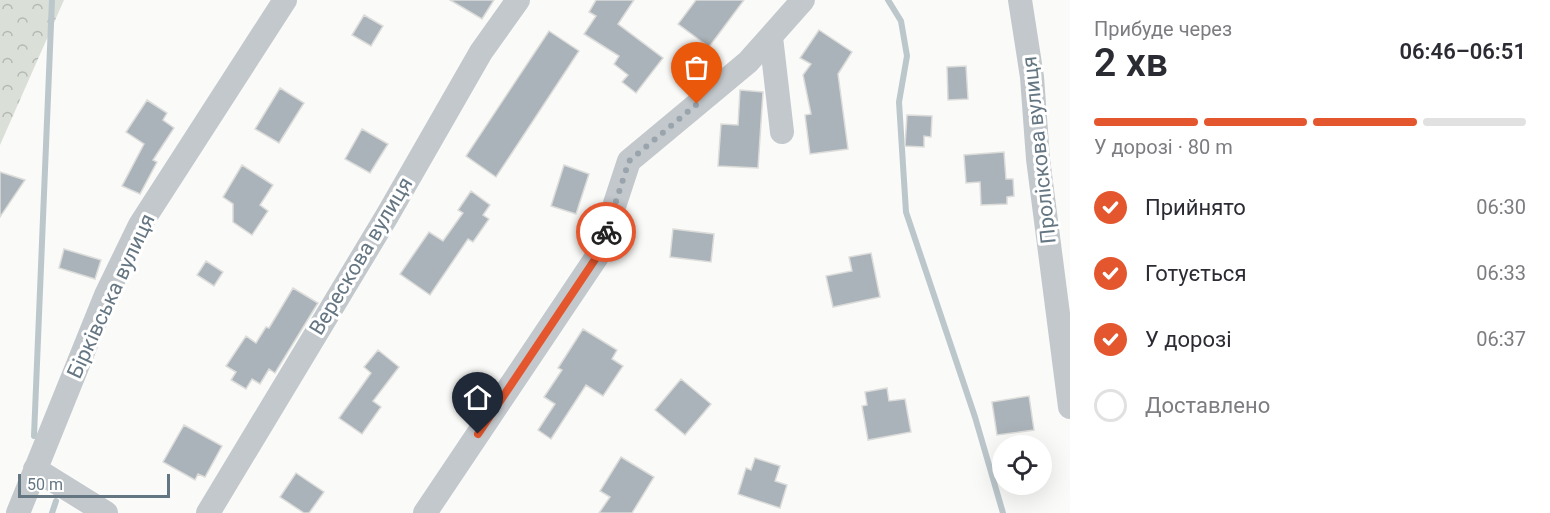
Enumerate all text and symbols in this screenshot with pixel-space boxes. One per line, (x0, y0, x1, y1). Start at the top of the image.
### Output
text: Прибуде через (1094, 17, 1232, 41)
text: 06:46–06:51 (1399, 39, 1526, 64)
text: 2 хв (1094, 40, 1168, 86)
pin (671, 42, 722, 104)
icon: bag (680, 51, 713, 84)
street label: Проліскова вулиця (1017, 55, 1061, 245)
text: У дорозі · 80 m (1094, 135, 1233, 159)
street label: Верескова вулиця (304, 173, 418, 339)
icon: check (1094, 191, 1127, 224)
text: Прийнято (1145, 195, 1246, 220)
text: 06:30 (1476, 195, 1526, 219)
courier (576, 202, 636, 262)
street label: Бірківська вулиця (62, 210, 160, 382)
icon: bike (590, 216, 623, 249)
icon: check (1094, 257, 1127, 290)
text: Готується (1145, 261, 1246, 286)
text: 06:33 (1476, 261, 1526, 285)
icon: check (1094, 323, 1127, 356)
text: У дорозі (1145, 327, 1232, 352)
text: 06:37 (1476, 327, 1526, 351)
pin (452, 372, 503, 434)
icon: home (461, 381, 494, 414)
text: Доставлено (1145, 393, 1270, 418)
map controls (992, 435, 1052, 495)
button: locate (992, 435, 1052, 495)
scale bar (18, 471, 170, 498)
text: 50 m (27, 475, 63, 494)

